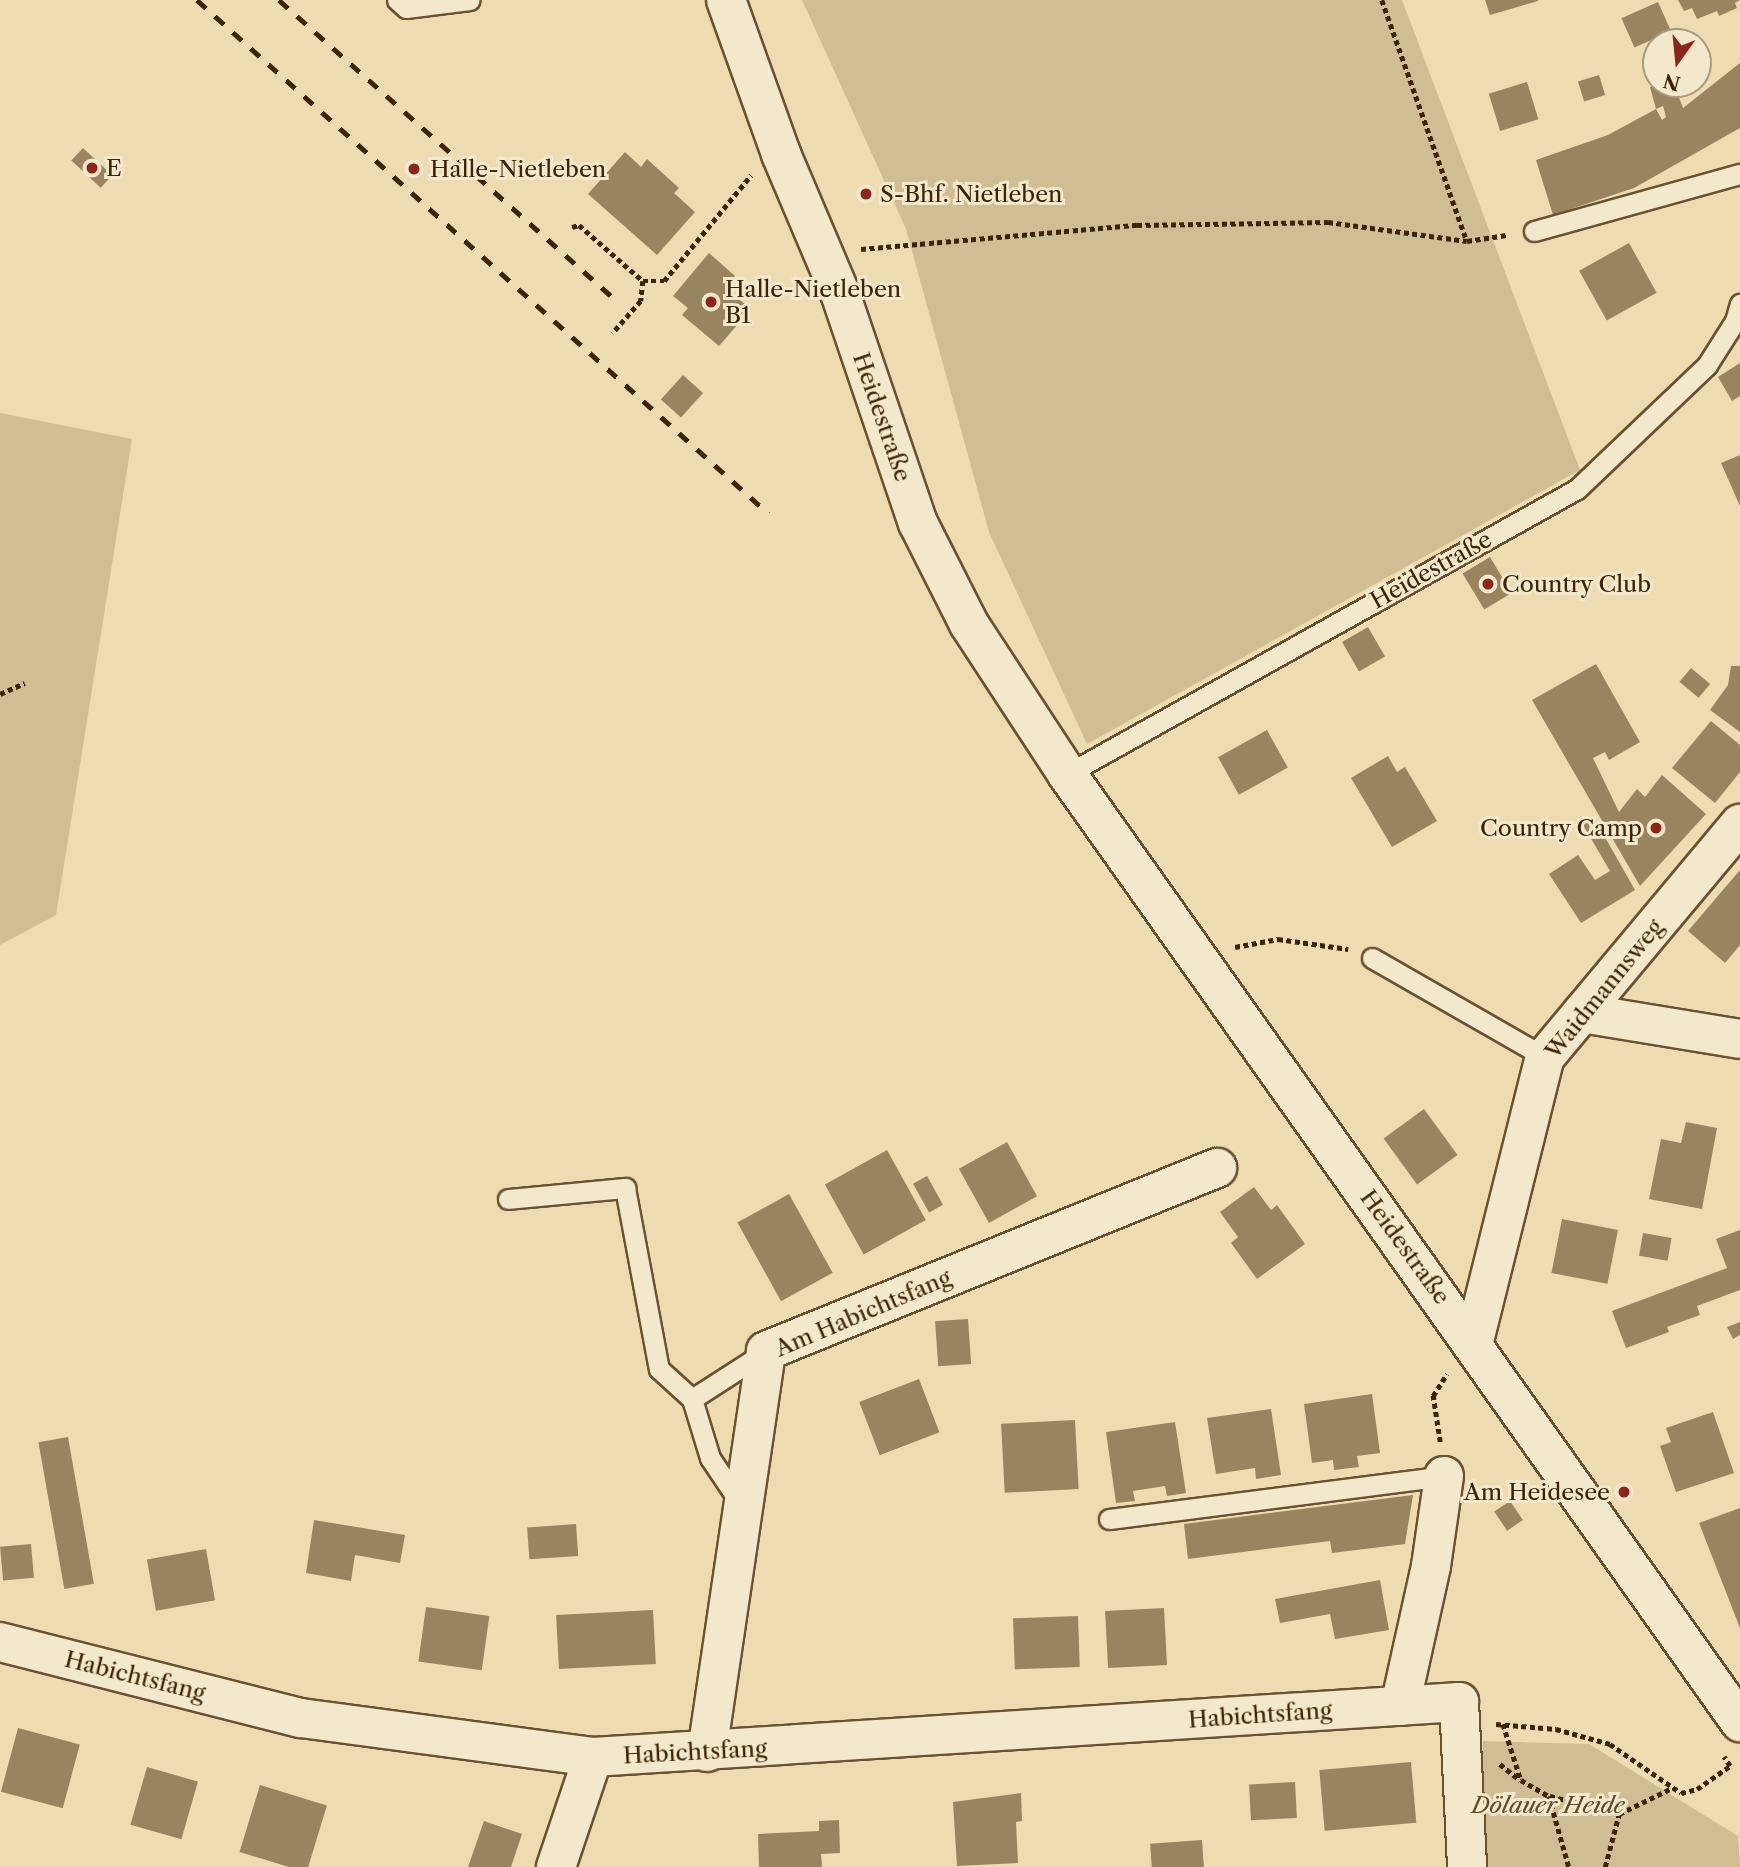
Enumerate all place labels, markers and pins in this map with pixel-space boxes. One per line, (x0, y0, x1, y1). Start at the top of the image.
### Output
place label: E (106, 154, 122, 182)
place label: Halle-Nietleben (430, 155, 606, 183)
marker: Halle-Nietleben (404, 159, 424, 179)
marker: E (84, 160, 100, 176)
place label: S-Bhf. Nietleben (880, 180, 1062, 208)
marker: S-Bhf. Nietleben (858, 186, 874, 202)
place label: Halle-Nietleben B1 (725, 275, 901, 329)
marker: Halle-Nietleben B1 (703, 294, 719, 310)
place label: Country Club (1502, 570, 1652, 598)
marker: Country Club (1480, 576, 1496, 592)
place label: Country Camp (1479, 814, 1642, 842)
marker: Country Camp (1648, 820, 1664, 836)
place label: Am Heidesee (1464, 1478, 1610, 1506)
marker: Am Heidesee (1616, 1484, 1632, 1500)

